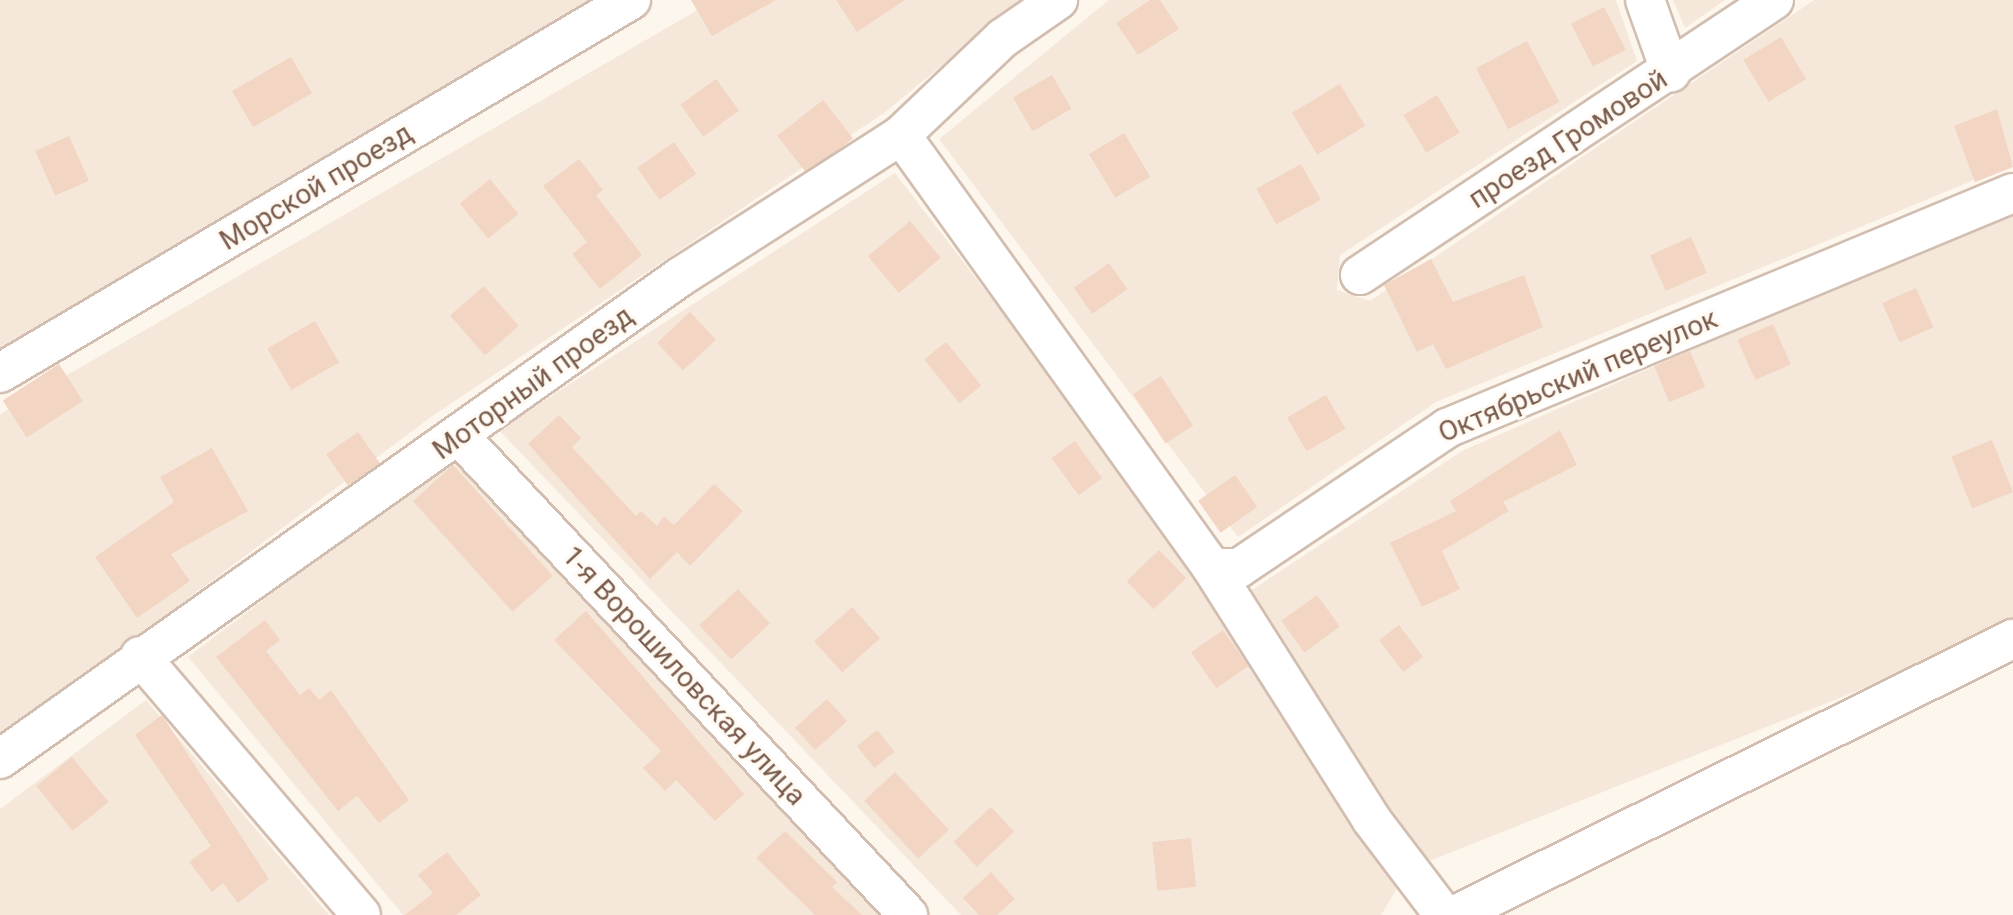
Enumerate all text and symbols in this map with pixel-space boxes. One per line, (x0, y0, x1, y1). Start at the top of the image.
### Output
street label: проезд Громовой (1462, 62, 1674, 216)
street label: Морской проезд (214, 116, 418, 258)
street label: Моторный проезд (426, 299, 640, 467)
street label: Октябрьский переулок (1433, 302, 1723, 450)
street label: 1-я Ворошиловская улица (555, 539, 813, 813)

